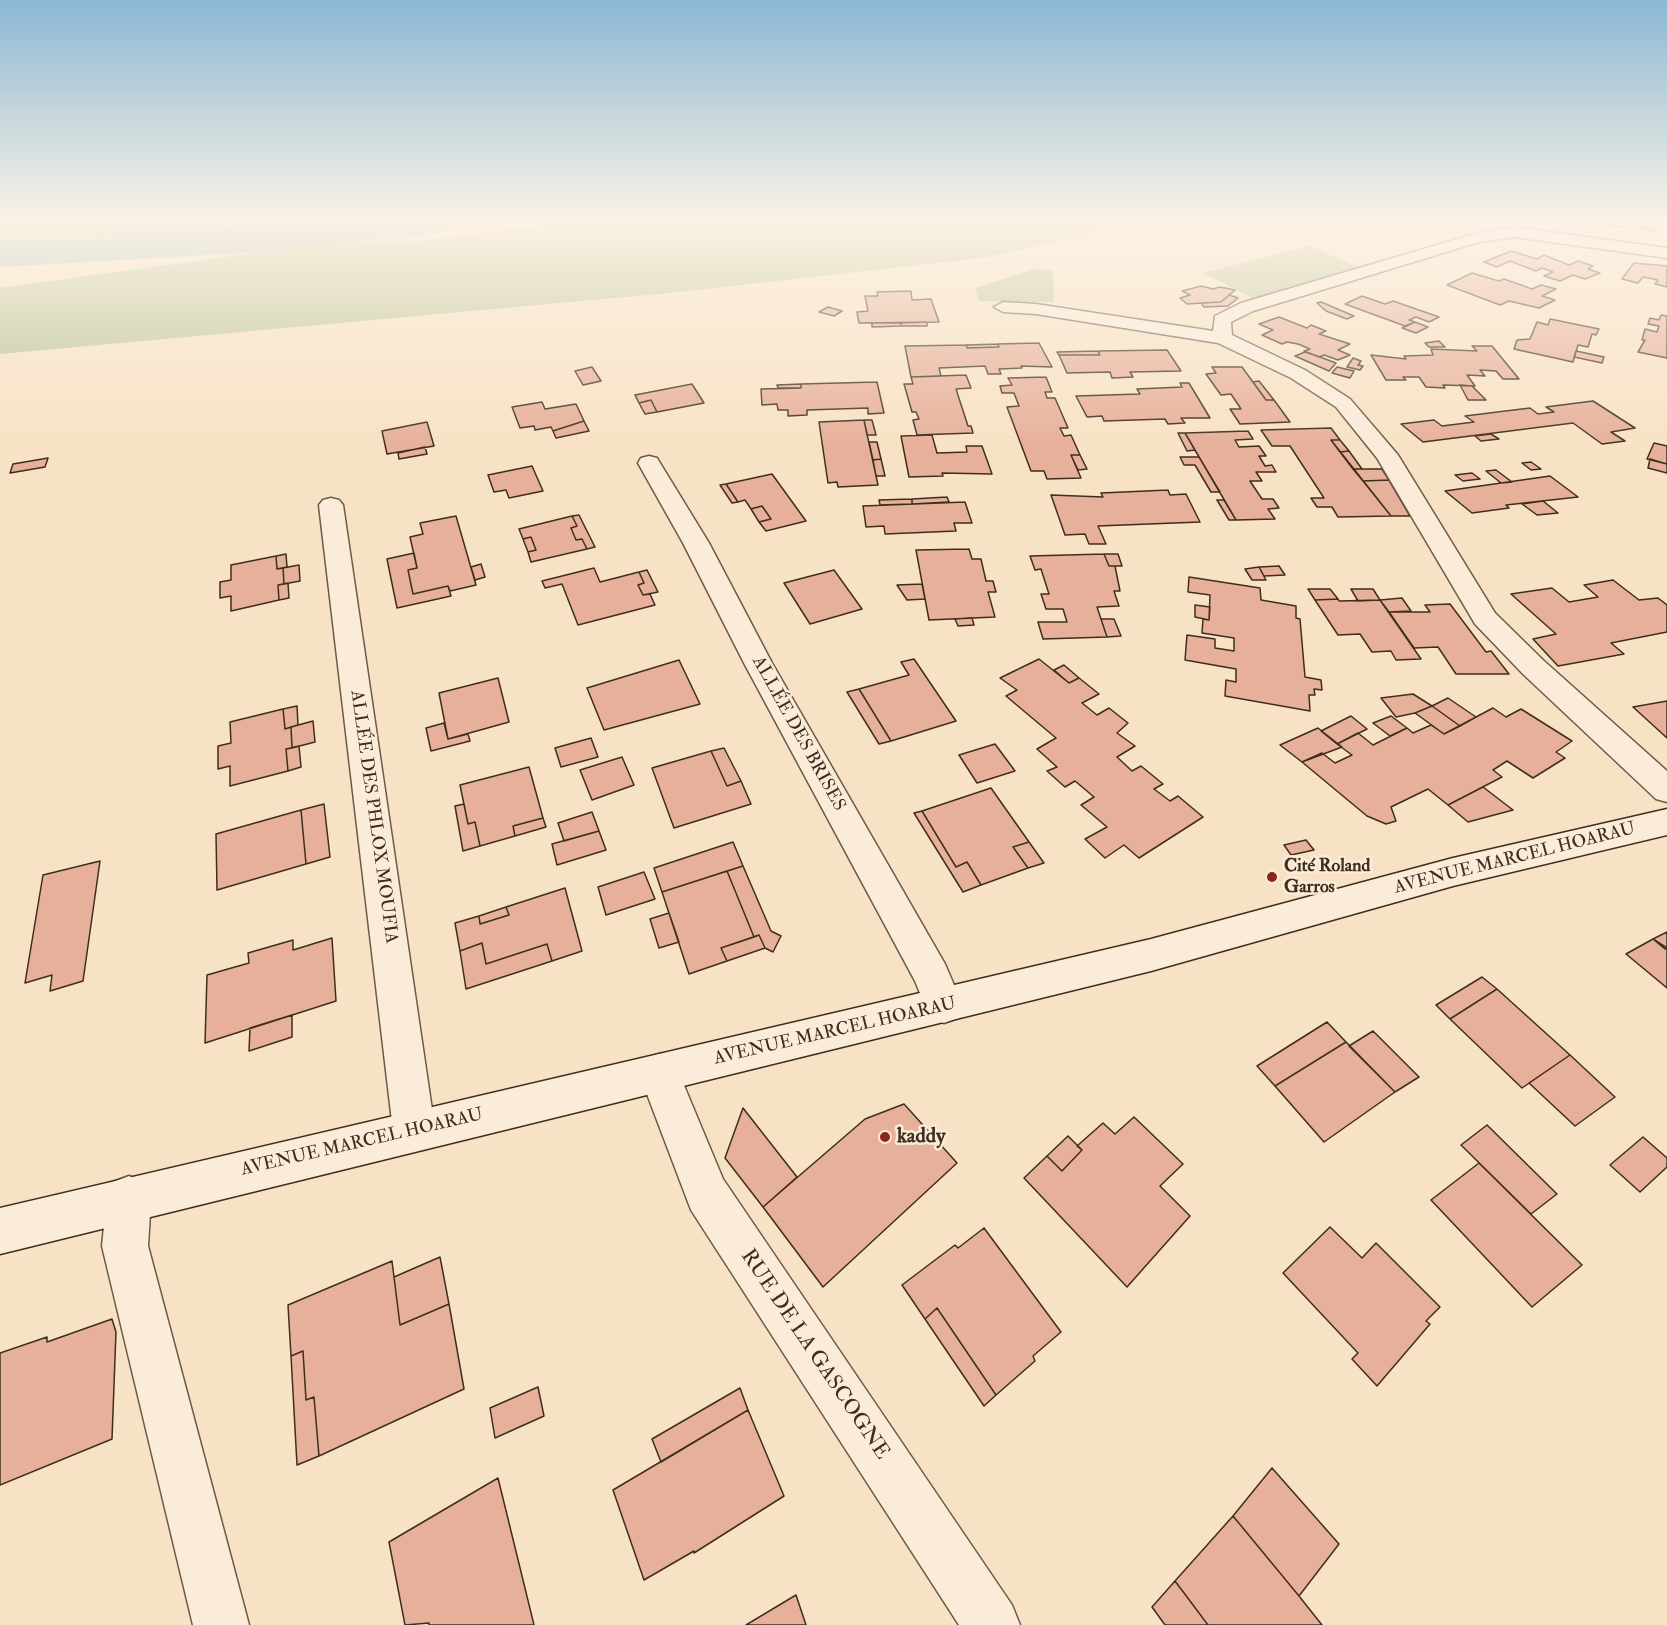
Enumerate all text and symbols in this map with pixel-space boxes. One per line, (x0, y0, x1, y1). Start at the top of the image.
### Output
street label: ALLÉE DES BRISES (747, 653, 849, 815)
street label: ALLÉE DES PHLOX MOUFIA (345, 689, 401, 945)
street label: AVENUE MARCEL HOARAU (1392, 819, 1638, 899)
place label: Cité Roland Garros (1284, 856, 1370, 898)
marker: Cité Roland Garros (1265, 870, 1279, 884)
street label: AVENUE MARCEL HOARAU (712, 994, 958, 1070)
street label: AVENUE MARCEL HOARAU (239, 1105, 485, 1181)
place label: kaddy (897, 1124, 945, 1150)
marker: kaddy (878, 1130, 892, 1144)
street label: RUE DE LA GASCOGNE (734, 1245, 894, 1465)

